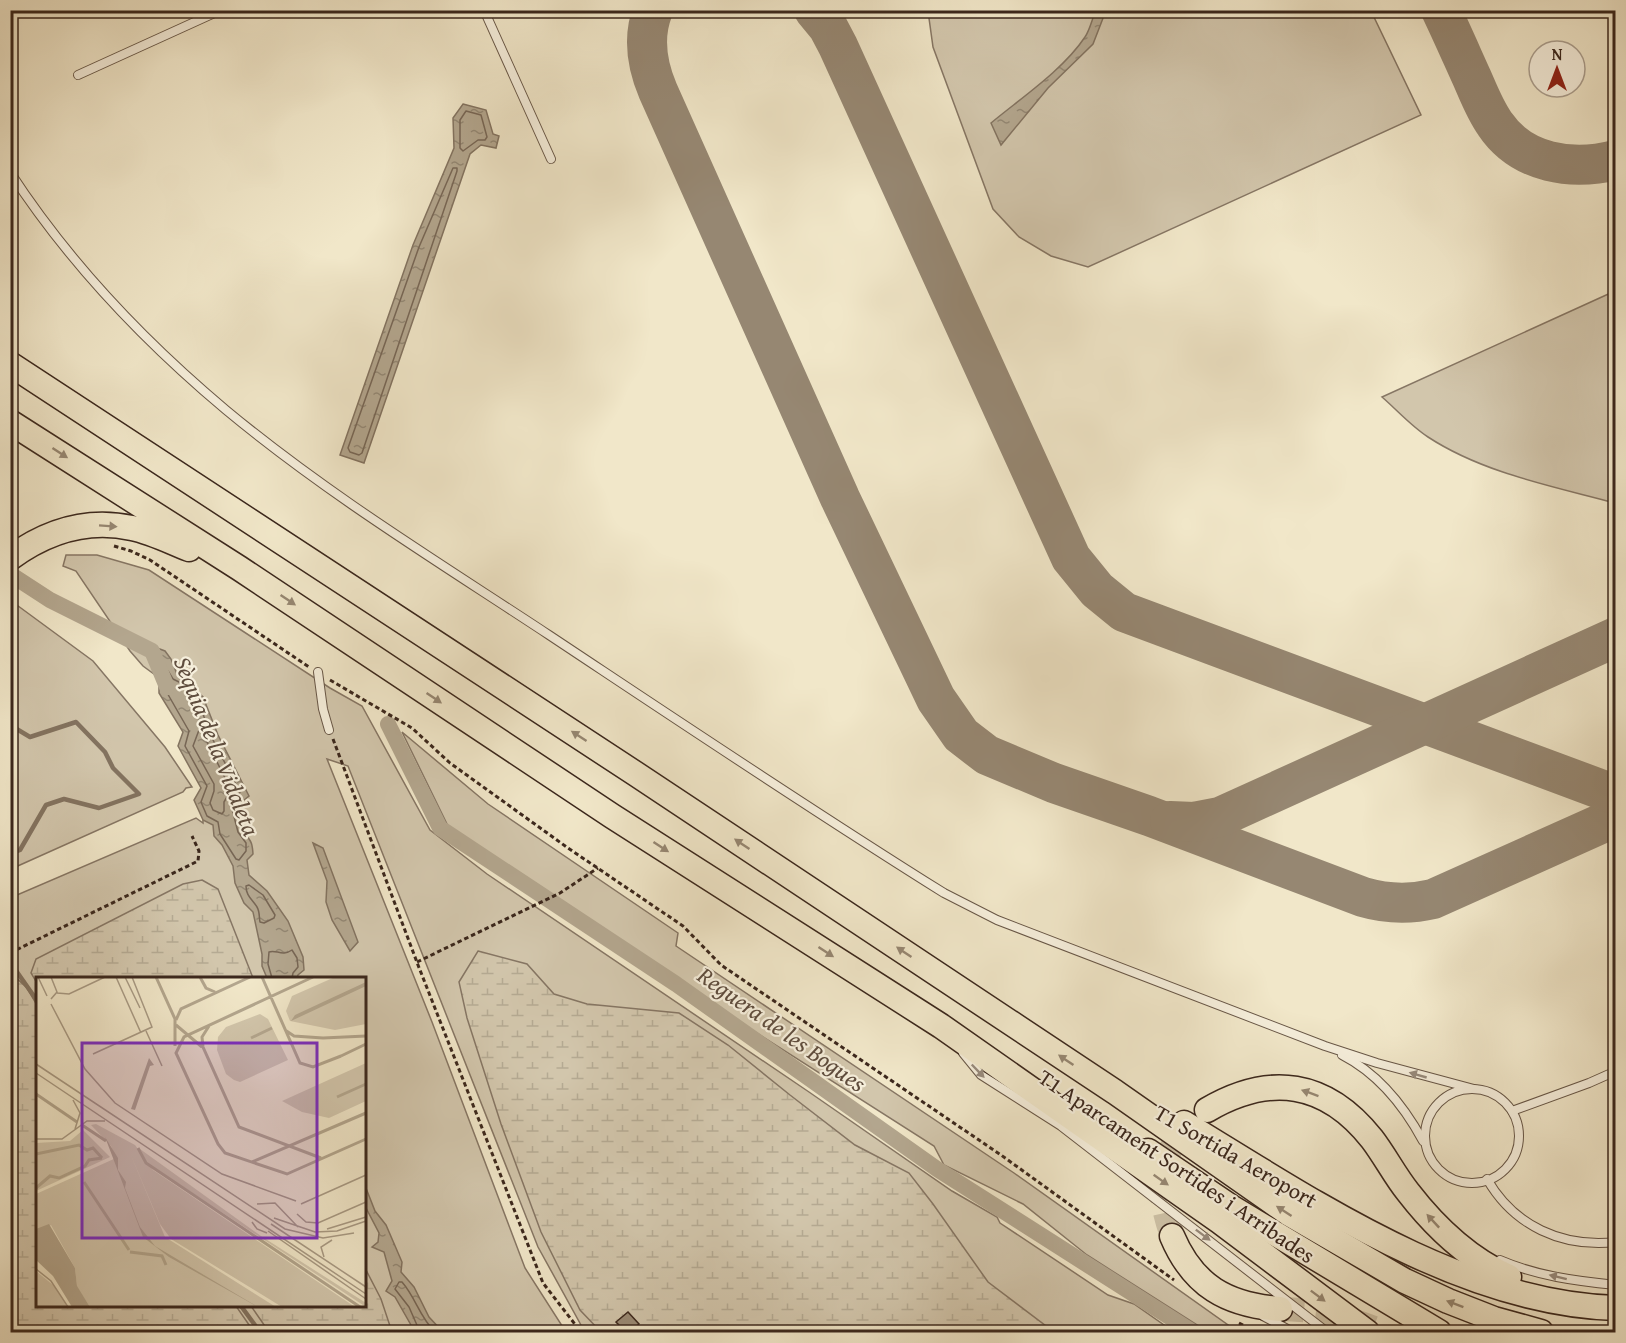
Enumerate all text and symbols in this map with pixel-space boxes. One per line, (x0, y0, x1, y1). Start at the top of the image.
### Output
north arrow (1527, 39, 1587, 99)
text: N (1552, 42, 1563, 66)
one-way arrow (52, 448, 68, 459)
one-way arrow (99, 521, 118, 530)
one-way arrow (279, 595, 296, 606)
water label: Sèquia de la Vidaleta (165, 651, 269, 841)
one-way arrow (426, 692, 442, 704)
one-way arrow (571, 731, 587, 742)
one-way arrow (734, 838, 750, 850)
one-way arrow (653, 842, 670, 853)
one-way arrow (818, 947, 834, 958)
one-way arrow (896, 947, 912, 958)
water label: Reguera de les Bogues (690, 957, 874, 1100)
inset map (36, 977, 366, 1307)
one-way arrow (1059, 1054, 1075, 1066)
street label: T1 Aparcament Sortides i Arribades (1032, 1061, 1322, 1271)
one-way arrow (971, 1063, 985, 1077)
one-way arrow (1409, 1069, 1427, 1079)
one-way arrow (1301, 1088, 1319, 1098)
street label: T1 Sortida Aeroport (1149, 1096, 1324, 1216)
one-way arrow (1153, 1174, 1169, 1185)
one-way arrow (1276, 1205, 1293, 1216)
one-way arrow (1426, 1213, 1440, 1228)
one-way arrow (1196, 1229, 1211, 1241)
one-way arrow (1548, 1272, 1567, 1282)
one-way arrow (1310, 1290, 1326, 1302)
one-way arrow (1446, 1299, 1464, 1308)

